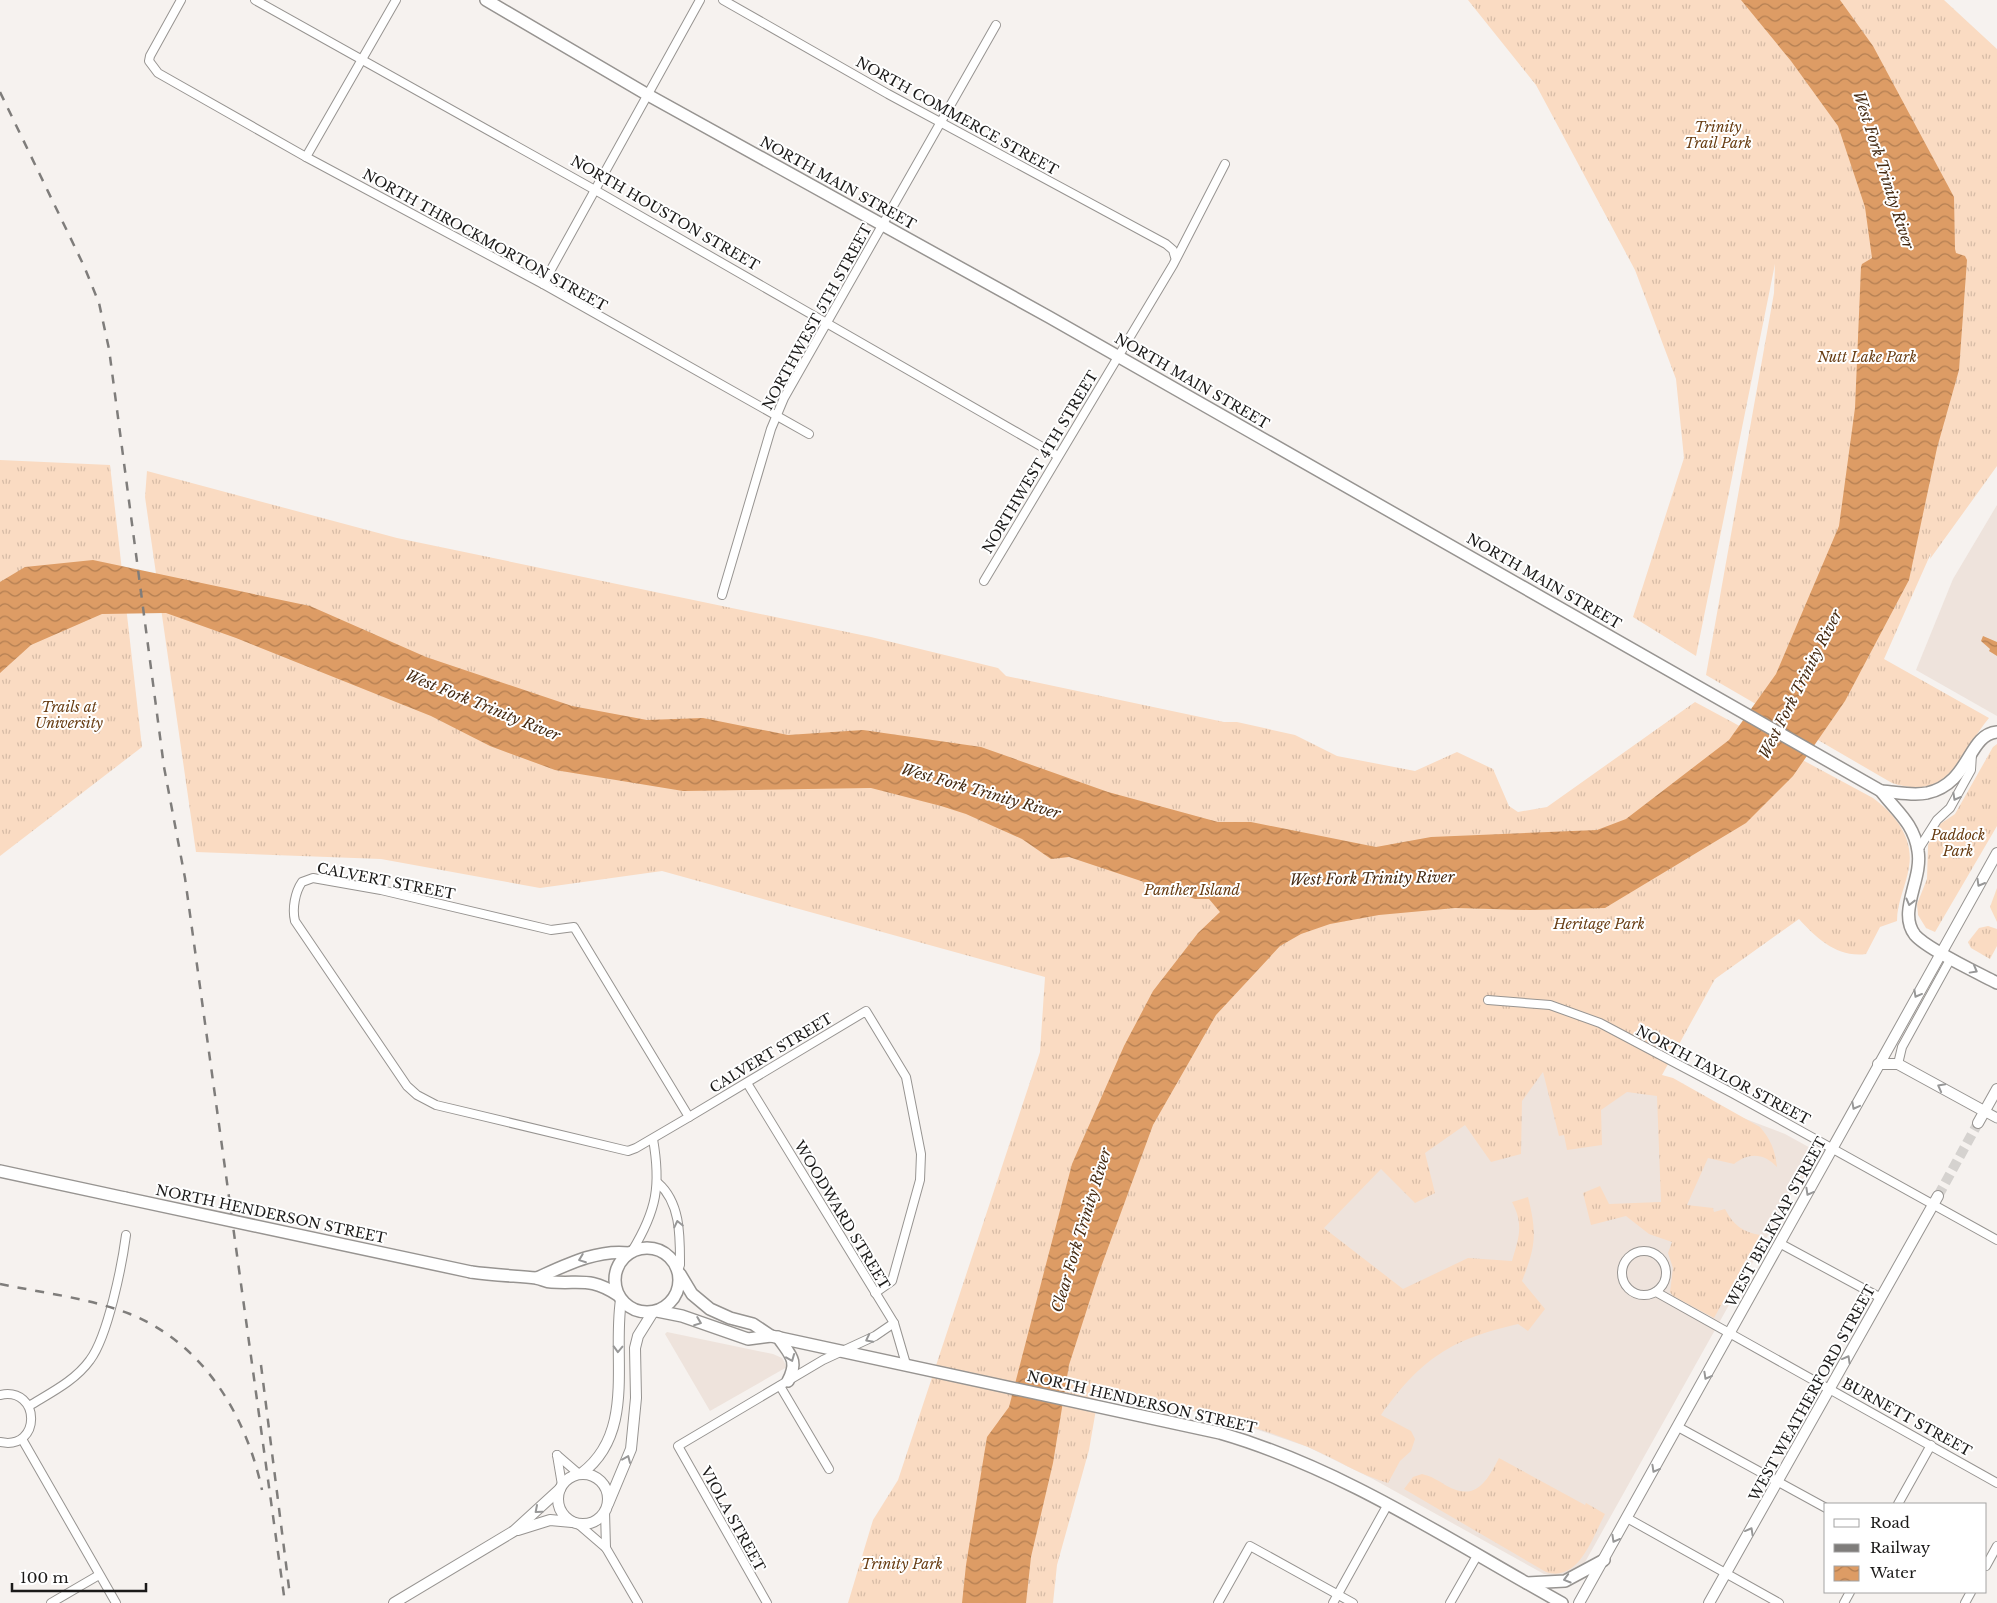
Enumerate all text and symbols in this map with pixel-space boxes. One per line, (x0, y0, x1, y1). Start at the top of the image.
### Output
street label: NORTH COMMERCE STREET (853, 53, 1061, 179)
water label: West Fork Trinity River (1849, 89, 1919, 252)
park label: Trinity Trail Park (1684, 118, 1752, 152)
street label: NORTH MAIN STREET (757, 133, 919, 233)
street label: NORTH HOUSTON STREET (568, 152, 762, 274)
street label: NORTH THROCKMORTON STREET (360, 165, 610, 315)
street label: NORTHWEST 5TH STREET (758, 221, 876, 413)
street label: NORTH MAIN STREET (1111, 329, 1273, 433)
park label: Nutt Lake Park (1816, 348, 1917, 366)
street label: NORTHWEST 4TH STREET (978, 367, 1102, 557)
street label: NORTH MAIN STREET (1463, 529, 1625, 633)
water label: West Fork Trinity River (1754, 605, 1846, 762)
water label: West Fork Trinity River (403, 665, 564, 745)
park label: Trails at University (35, 698, 104, 732)
water label: West Fork Trinity River (899, 759, 1064, 823)
one-way arrow (1952, 792, 1962, 801)
park label: Paddock Park (1930, 826, 1985, 860)
street label: CALVERT STREET (315, 859, 457, 903)
water label: West Fork Trinity River (1289, 867, 1456, 889)
one-way arrow (1976, 878, 1986, 887)
park label: Panther Island (1143, 881, 1241, 899)
one-way arrow (1905, 898, 1916, 907)
park label: Heritage Park (1552, 915, 1645, 933)
one-way arrow (1969, 964, 1978, 974)
one-way arrow (1913, 989, 1923, 998)
street label: CALVERT STREET (706, 1009, 836, 1097)
street label: NORTH TAYLOR STREET (1633, 1021, 1813, 1129)
one-way arrow (1938, 1084, 1947, 1094)
one-way arrow (1851, 1101, 1861, 1110)
street label: WEST BELKNAP STREET (1721, 1134, 1830, 1311)
street label: WOODWARD STREET (790, 1136, 894, 1293)
water label: Clear Fork Trinity River (1047, 1145, 1115, 1314)
street label: NORTH HENDERSON STREET (154, 1181, 388, 1247)
one-way arrow (1805, 1187, 1815, 1196)
one-way arrow (673, 1220, 684, 1228)
one-way arrow (578, 1253, 587, 1263)
street label: WEST WEATHERFORD STREET (1744, 1282, 1879, 1505)
one-way arrow (693, 1316, 702, 1326)
one-way arrow (865, 1333, 874, 1343)
one-way arrow (613, 1345, 624, 1353)
one-way arrow (785, 1354, 795, 1362)
one-way arrow (1840, 1355, 1850, 1364)
street label: NORTH HENDERSON STREET (1025, 1367, 1259, 1437)
one-way arrow (1703, 1370, 1713, 1379)
street label: BURNETT STREET (1839, 1374, 1975, 1460)
one-way arrow (620, 1455, 631, 1464)
street label: VIOLA STREET (696, 1463, 769, 1574)
one-way arrow (1651, 1464, 1661, 1473)
legend (1824, 1503, 1987, 1593)
one-way arrow (534, 1505, 543, 1514)
text: Road (1870, 1513, 1910, 1532)
one-way arrow (1743, 1527, 1753, 1536)
one-way arrow (1612, 1534, 1622, 1543)
text: Railway (1870, 1538, 1931, 1557)
park label: Trinity Park (861, 1555, 943, 1573)
scale bar (12, 1560, 146, 1592)
text: Water (1869, 1563, 1917, 1582)
text: 100 m (20, 1568, 69, 1587)
one-way arrow (1564, 1573, 1572, 1583)

